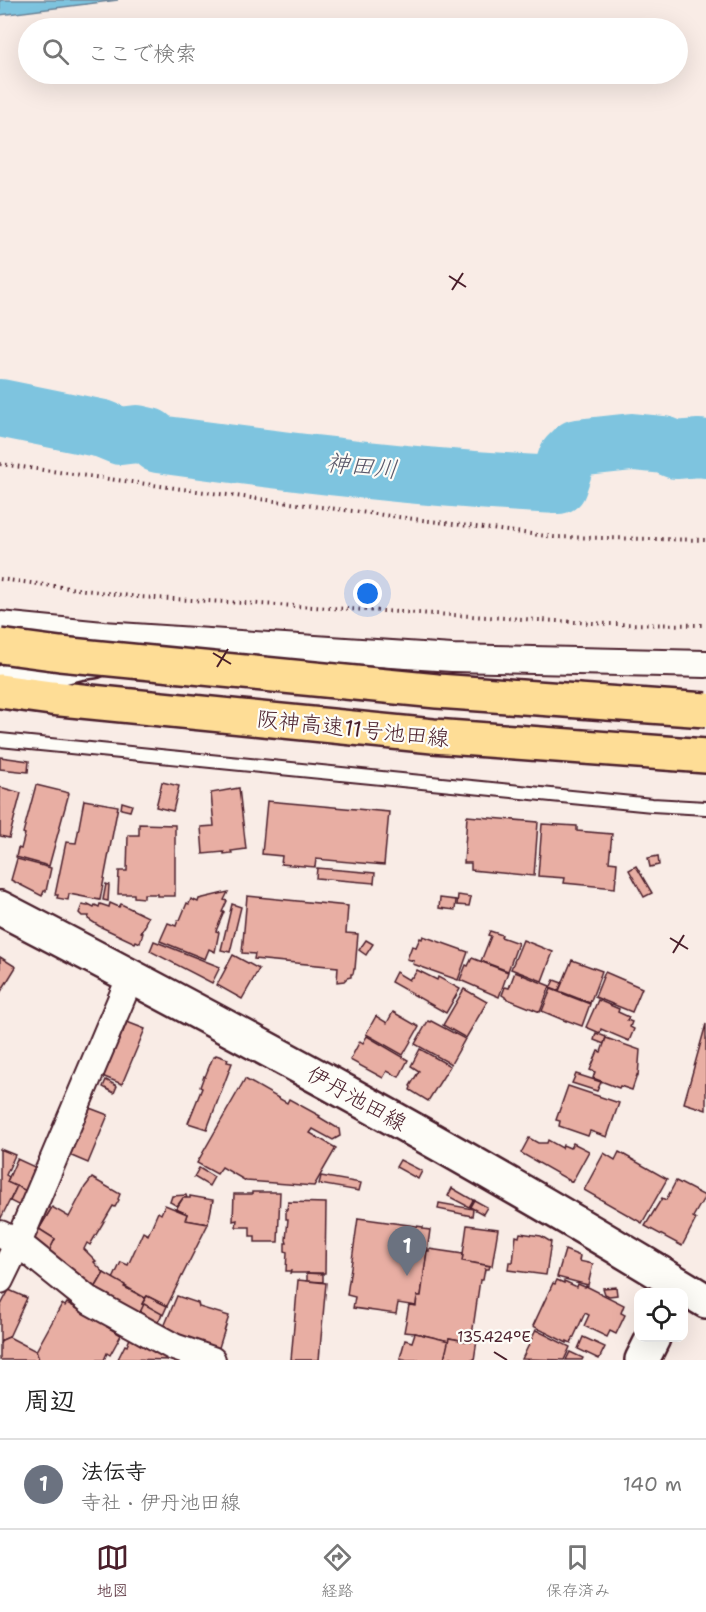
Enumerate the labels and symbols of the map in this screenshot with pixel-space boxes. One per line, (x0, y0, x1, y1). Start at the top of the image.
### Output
water label: 神田川 (325, 446, 399, 486)
your location (353, 579, 382, 608)
street label: 阪神高速11号池田線 (255, 704, 451, 753)
street label: 伊丹池田線 (302, 1059, 412, 1138)
pin: 1 (388, 1226, 426, 1276)
text: 135.424°E (457, 1327, 531, 1347)

